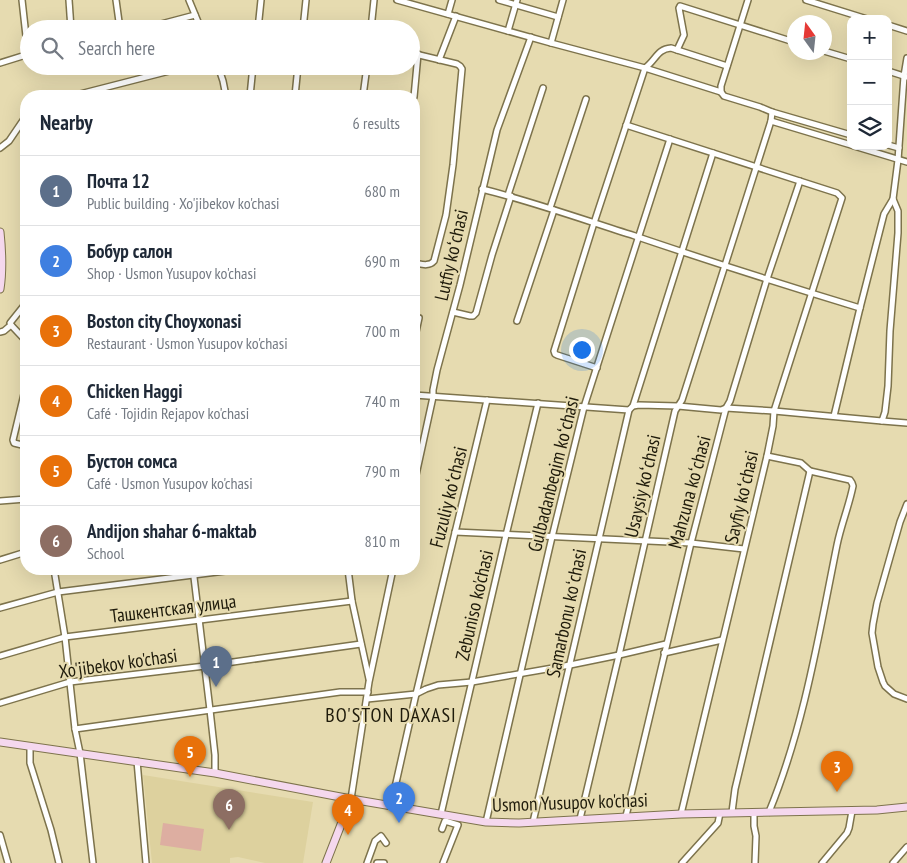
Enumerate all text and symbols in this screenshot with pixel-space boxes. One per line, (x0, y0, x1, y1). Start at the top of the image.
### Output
north arrow (787, 15, 832, 60)
map controls (847, 15, 892, 150)
button: + (847, 15, 892, 60)
search box (20, 20, 420, 75)
icon: search (38, 34, 66, 62)
text: Search here (78, 36, 155, 60)
button: − (847, 60, 892, 105)
button: layers (847, 105, 892, 150)
text: Nearby (40, 109, 93, 136)
text: 6 results (353, 113, 400, 133)
text: Почта 12 (87, 169, 150, 193)
text: 1 (52, 181, 60, 201)
text: 680 m (365, 181, 400, 201)
text: Public building · Xo'jibekov ko'chasi (87, 193, 280, 213)
street label: Lutfiy koʻchasi (429, 207, 473, 303)
text: Бобур салон (87, 239, 172, 263)
text: 2 (52, 251, 60, 271)
text: 690 m (365, 251, 400, 271)
text: Shop · Usmon Yusupov ko'chasi (87, 263, 256, 283)
text: Boston city Choyxonasi (87, 309, 242, 333)
text: 3 (52, 321, 60, 341)
text: 700 m (365, 321, 400, 341)
text: Restaurant · Usmon Yusupov ko'chasi (87, 333, 288, 353)
your location (569, 337, 595, 363)
text: Chicken Haggi (87, 379, 182, 403)
text: 4 (52, 391, 60, 411)
text: 740 m (365, 391, 400, 411)
street label: Gulbadanbegim koʻchasi (522, 394, 584, 554)
text: Café · Tojidin Rejapov ko'chasi (87, 403, 249, 423)
street label: Usaysiy koʻchasi (618, 432, 666, 540)
street label: Mahzuna koʻchasi (662, 433, 716, 551)
street label: Fuzuliy koʻchasi (424, 444, 472, 550)
street label: Sayfiy koʻchasi (719, 448, 763, 546)
text: Бустон сомса (87, 449, 177, 473)
text: 5 (52, 461, 60, 481)
text: 790 m (365, 461, 400, 481)
text: Café · Usmon Yusupov ko'chasi (87, 473, 253, 493)
text: Andijon shahar 6-maktab (87, 519, 257, 543)
text: 6 (52, 531, 60, 551)
text: 810 m (365, 531, 400, 551)
text: School (87, 543, 124, 563)
street label: Zebuniso ko'chasi (450, 547, 498, 663)
street label: Samarbonu koʻchasi (541, 547, 591, 679)
street label: Ташкентская улица (109, 588, 237, 628)
street label: Xo'jibekov ko'chasi (57, 643, 179, 683)
pin: 1 (200, 646, 232, 687)
district label: BO'STON DAXASI (325, 702, 457, 728)
pin: 5 (174, 736, 206, 777)
pin: 3 (821, 751, 853, 792)
pin: 2 (383, 782, 415, 823)
street label: Usmon Yusupov ko'chasi (492, 787, 648, 817)
pin: 6 (213, 789, 245, 830)
pin: 4 (332, 794, 364, 835)

